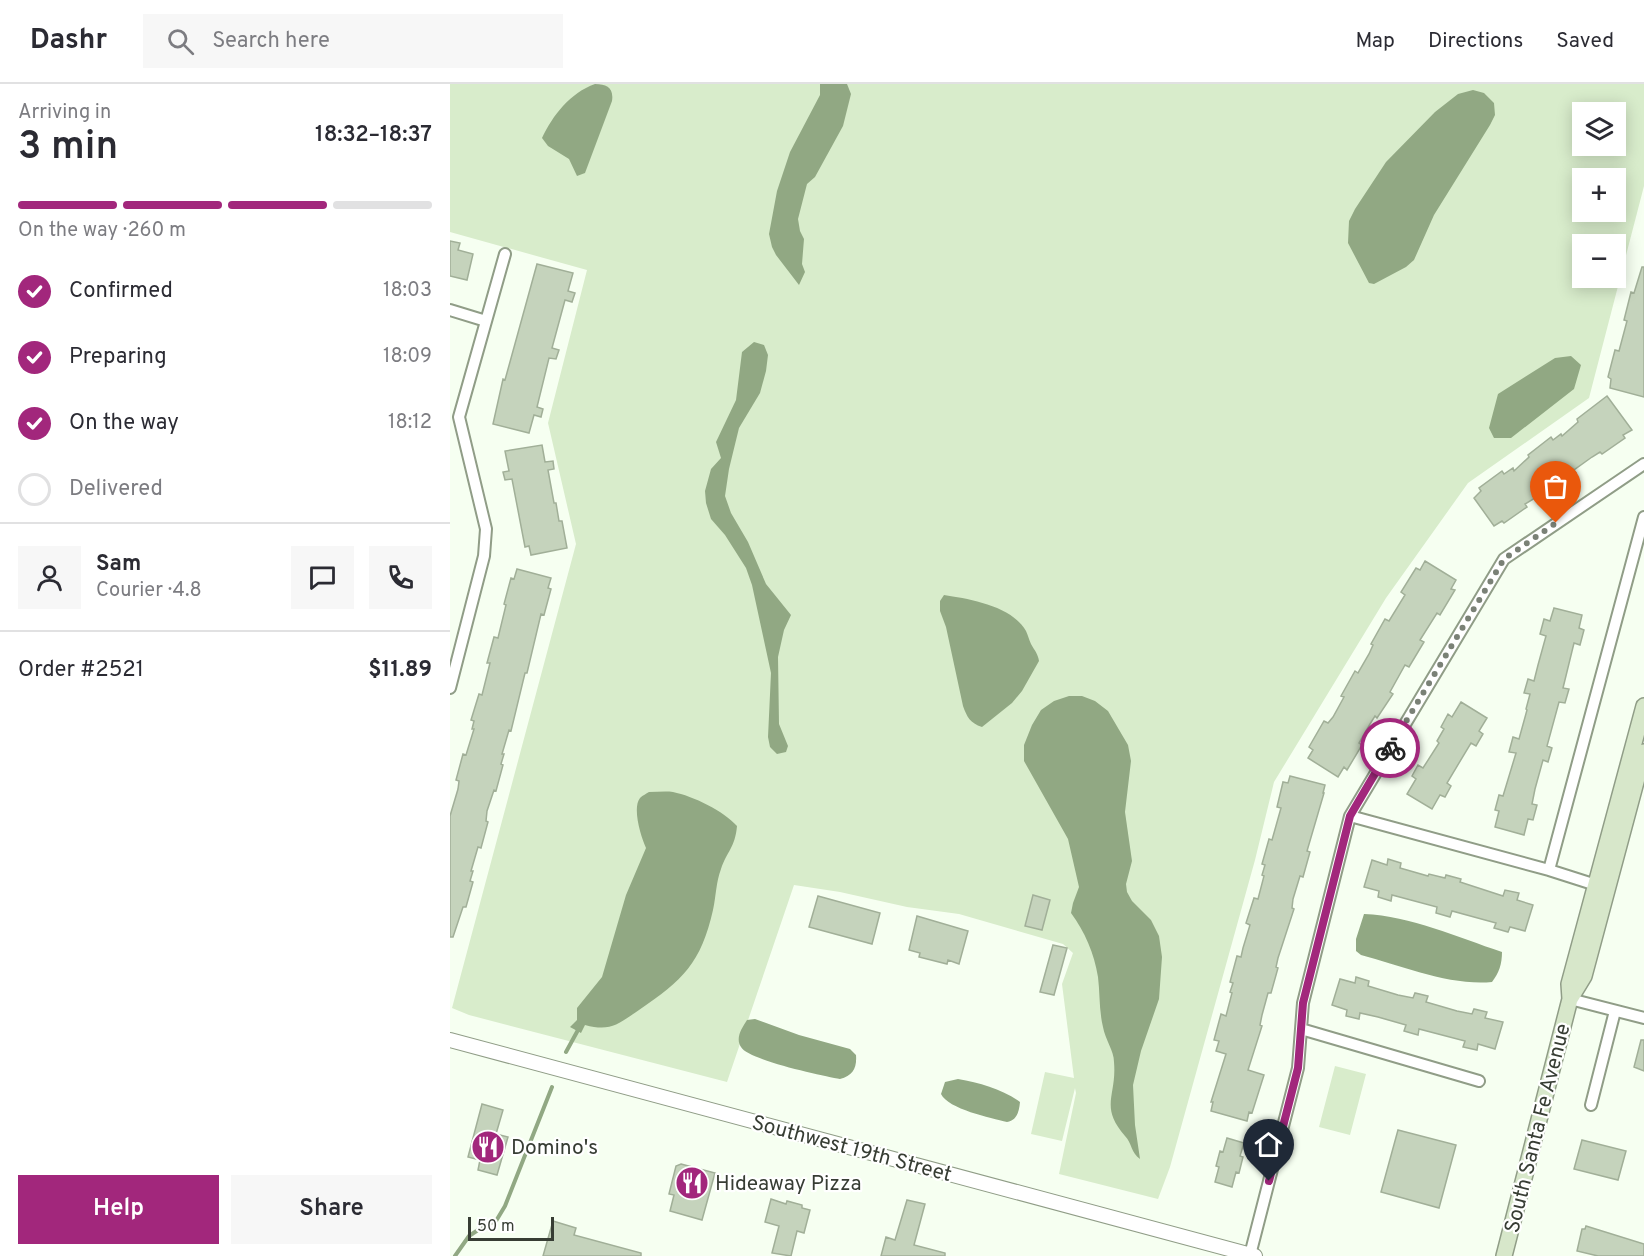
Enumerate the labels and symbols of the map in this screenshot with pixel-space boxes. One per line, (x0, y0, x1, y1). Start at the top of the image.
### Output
pin (1530, 461, 1581, 523)
courier (1360, 718, 1420, 778)
street label: South Santa Fe Avenue (1499, 1021, 1578, 1236)
street label: Southwest 19th Street (749, 1110, 954, 1189)
pin (1243, 1119, 1294, 1181)
restaurant icon: Domino's (470, 1129, 506, 1165)
place label: Domino's (511, 1135, 598, 1162)
restaurant icon: Hideaway Pizza (674, 1165, 710, 1201)
place label: Hideaway Pizza (715, 1171, 862, 1198)
scale bar (468, 1214, 554, 1242)

